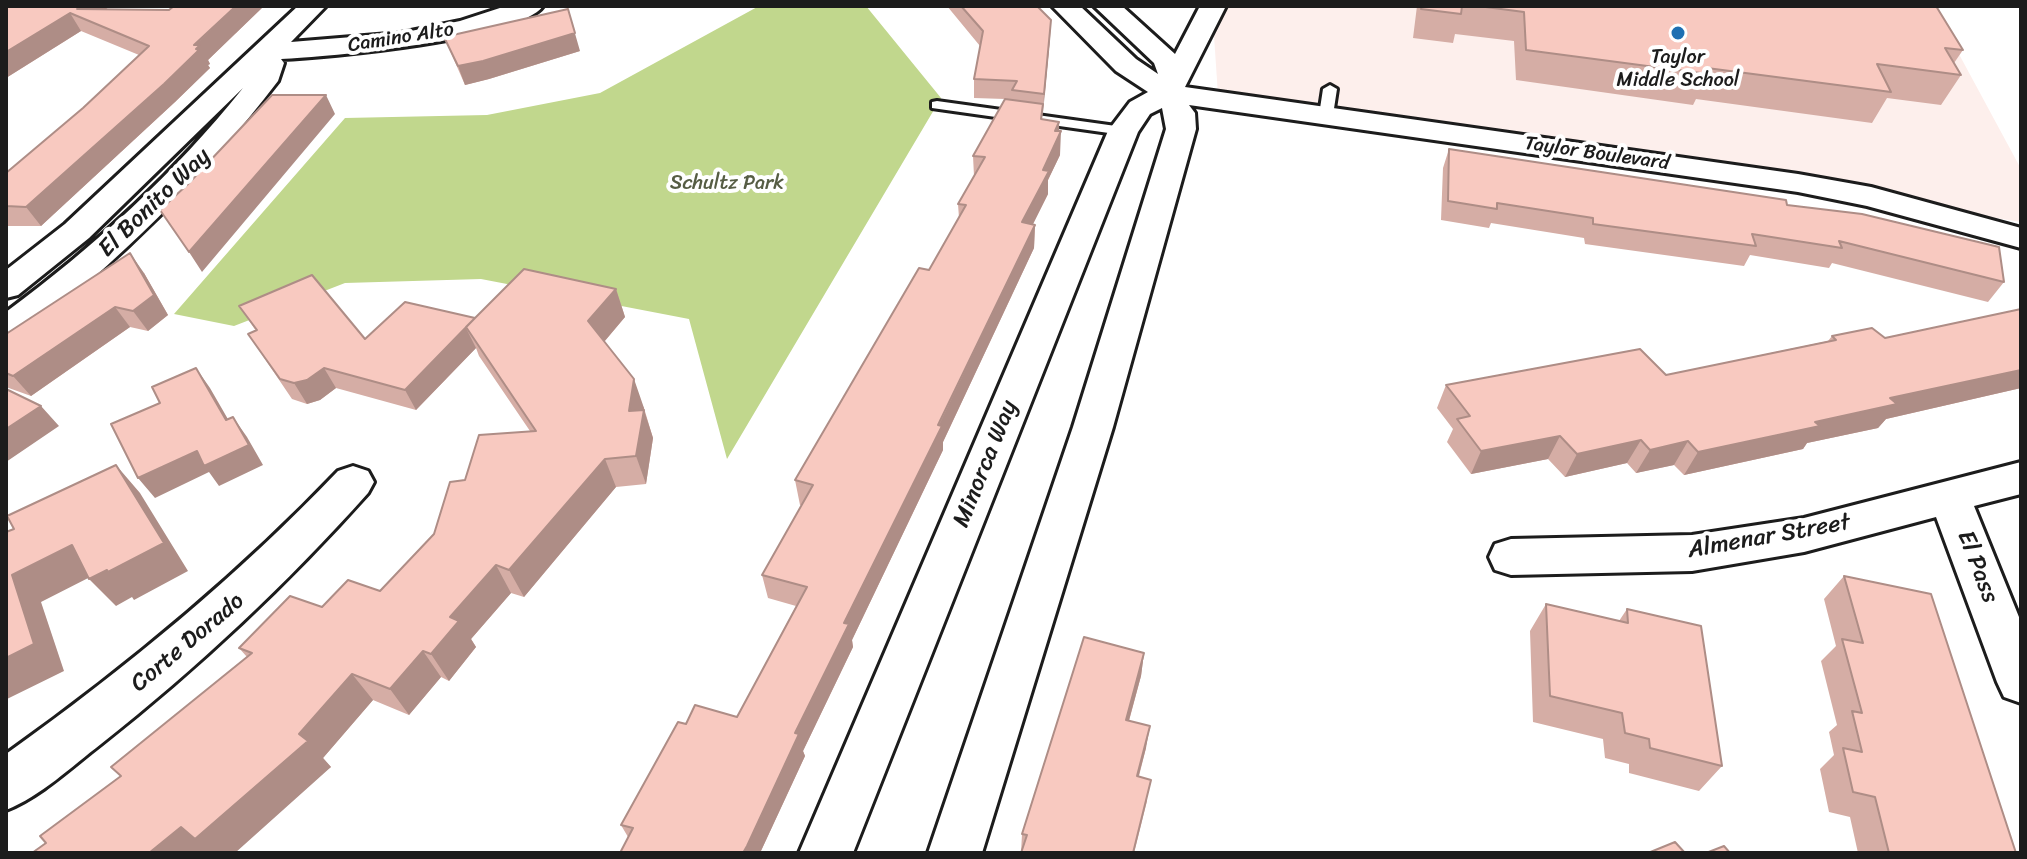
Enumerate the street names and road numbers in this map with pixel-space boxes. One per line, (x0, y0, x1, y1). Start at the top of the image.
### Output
street label: Camino Alto (346, 18, 456, 58)
street label: Taylor Boulevard (1523, 132, 1671, 176)
street label: El Bonito Way (93, 142, 217, 264)
street label: Minorca Way (947, 396, 1025, 532)
street label: Almenar Street (1686, 509, 1852, 565)
street label: El Pass (1950, 527, 2004, 607)
street label: Corte Dorado (125, 587, 251, 699)

